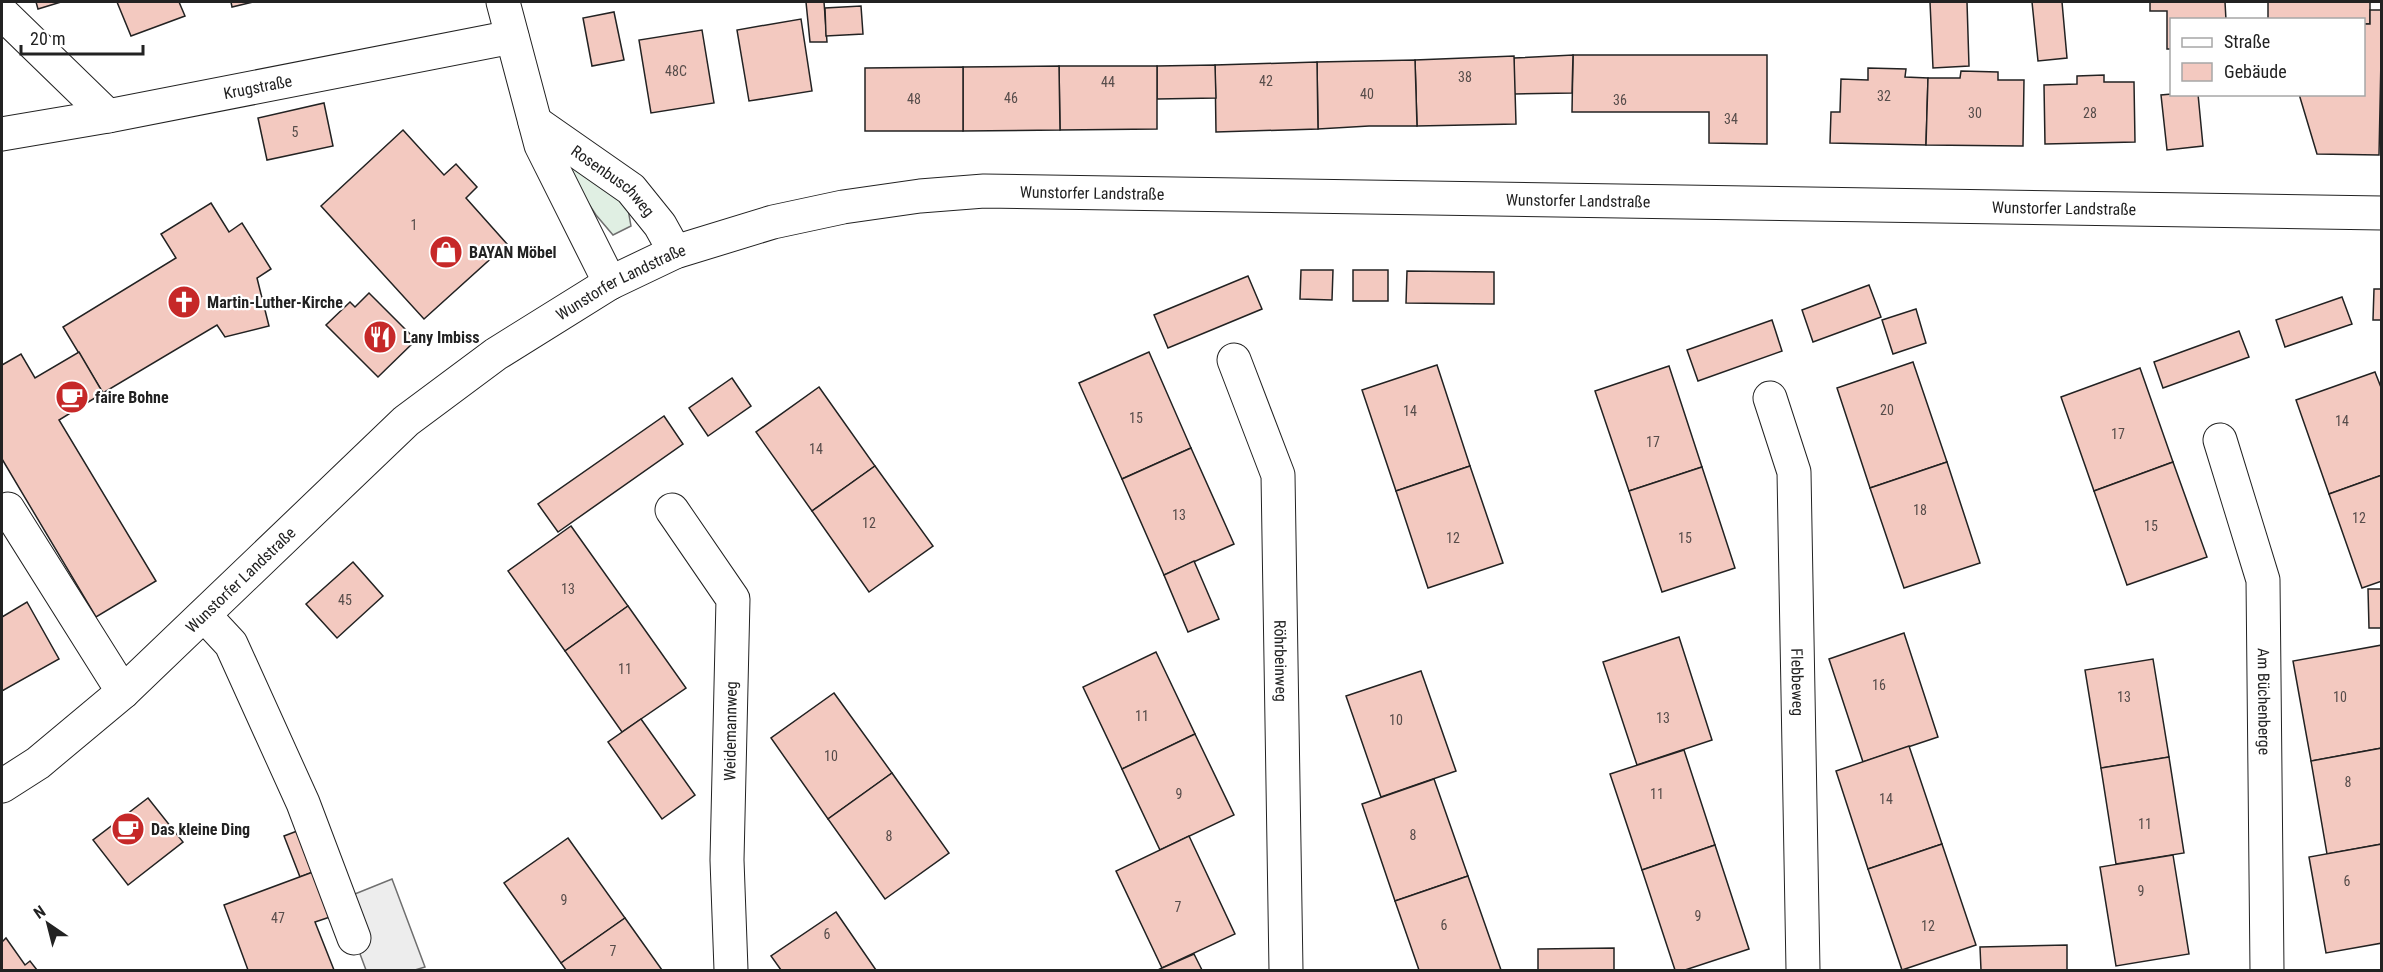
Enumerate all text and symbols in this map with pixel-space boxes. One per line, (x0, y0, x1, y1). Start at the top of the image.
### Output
scale bar (21, 18, 142, 56)
legend (2170, 18, 2365, 96)
text: 20 m (30, 28, 65, 49)
text: Straße (2224, 31, 2270, 52)
text: Gebäude (2224, 61, 2287, 82)
house number: 48C (665, 63, 687, 79)
house number: 38 (1458, 69, 1472, 85)
street label: Krugstraße (222, 71, 294, 103)
house number: 42 (1259, 73, 1273, 89)
house number: 44 (1101, 74, 1115, 90)
house number: 40 (1360, 86, 1374, 102)
house number: 32 (1877, 88, 1891, 104)
house number: 46 (1004, 90, 1018, 106)
house number: 48 (907, 91, 921, 107)
house number: 36 (1613, 92, 1627, 108)
house number: 30 (1968, 105, 1982, 121)
house number: 28 (2083, 105, 2097, 121)
house number: 34 (1724, 111, 1738, 127)
house number: 5 (292, 124, 299, 140)
street label: Rosenbuschweg (567, 141, 658, 220)
street label: Wunstorfer Landstraße (1020, 183, 1164, 204)
street label: Wunstorfer Landstraße (1506, 190, 1650, 211)
street label: Wunstorfer Landstraße (1992, 198, 2136, 219)
house number: 1 (411, 217, 417, 233)
shop icon: BAYAN Möbel (428, 234, 464, 270)
street label: Wunstorfer Landstraße (553, 240, 688, 324)
place label: BAYAN Möbel (469, 243, 557, 262)
church icon: Martin-Luther-Kirche (166, 284, 202, 320)
place label: Martin-Luther-Kirche (207, 293, 343, 312)
restaurant icon: Lany Imbiss (362, 319, 398, 355)
place label: Lany Imbiss (403, 328, 480, 347)
cafe icon: faire Bohne (54, 379, 90, 415)
place label: faire Bohne (95, 388, 169, 407)
house number: 20 (1880, 402, 1894, 418)
house number: 14 (1403, 403, 1417, 419)
house number: 15 (1129, 410, 1143, 426)
house number: 14 (2335, 413, 2349, 429)
house number: 17 (2111, 426, 2125, 442)
house number: 17 (1646, 434, 1660, 450)
house number: 14 (809, 441, 823, 457)
house number: 18 (1913, 502, 1927, 518)
house number: 13 (1172, 507, 1186, 523)
house number: 12 (2352, 510, 2366, 526)
house number: 12 (862, 515, 876, 531)
house number: 15 (2144, 518, 2158, 534)
street label: Wunstorfer Landstraße (182, 523, 299, 637)
house number: 12 (1446, 530, 1460, 546)
house number: 15 (1678, 530, 1692, 546)
house number: 13 (561, 581, 575, 597)
house number: 45 (338, 592, 352, 608)
street label: Röhrbeinweg (1270, 620, 1291, 702)
street label: Flebbeweg (1787, 648, 1807, 716)
street label: Am Büchenberge (2254, 648, 2274, 755)
house number: 11 (618, 661, 632, 677)
house number: 16 (1872, 677, 1886, 693)
street label: Weidemannweg (720, 681, 741, 781)
house number: 13 (2117, 689, 2131, 705)
house number: 10 (2333, 689, 2347, 705)
house number: 11 (1135, 708, 1149, 724)
house number: 13 (1656, 710, 1670, 726)
house number: 10 (1389, 712, 1403, 728)
house number: 10 (824, 748, 838, 764)
house number: 8 (2345, 774, 2352, 790)
house number: 9 (1176, 786, 1182, 802)
house number: 11 (1650, 786, 1664, 802)
house number: 14 (1879, 791, 1893, 807)
cafe icon: Das kleine Ding (110, 811, 146, 847)
house number: 11 (2138, 816, 2152, 832)
place label: Das kleine Ding (151, 820, 250, 839)
house number: 8 (1410, 827, 1417, 843)
house number: 8 (886, 828, 893, 844)
house number: 6 (2344, 873, 2351, 889)
house number: 9 (2138, 883, 2144, 899)
house number: 9 (561, 892, 567, 908)
north arrow (18, 894, 78, 954)
house number: 7 (1175, 899, 1182, 915)
text: N (30, 902, 49, 923)
house number: 9 (1695, 908, 1701, 924)
house number: 47 (271, 910, 285, 926)
house number: 6 (1441, 917, 1448, 933)
house number: 12 (1921, 918, 1935, 934)
house number: 6 (824, 926, 831, 942)
house number: 7 (610, 943, 617, 959)

